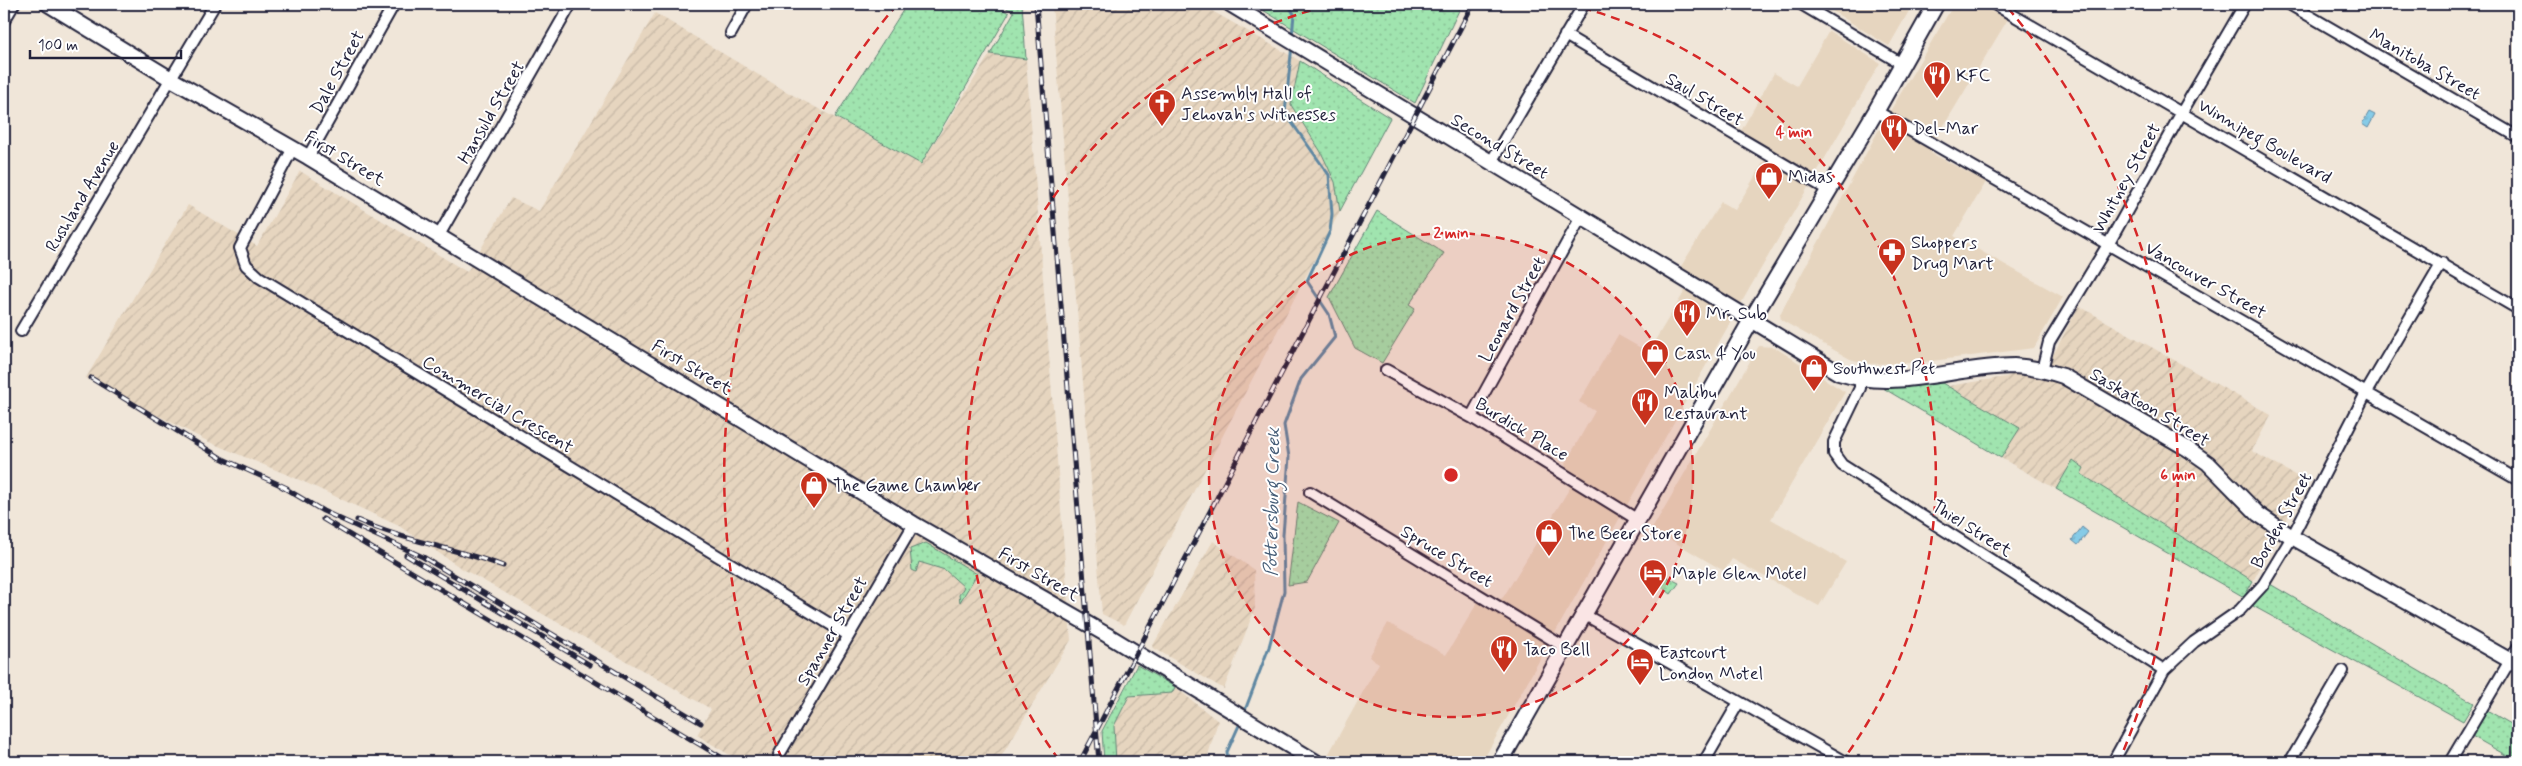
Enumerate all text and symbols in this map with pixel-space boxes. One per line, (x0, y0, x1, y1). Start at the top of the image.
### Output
street label: Manitoba Street (2364, 23, 2485, 107)
street label: Dale Street (305, 26, 371, 119)
scale bar (30, 28, 181, 60)
text: 100 m (38, 36, 78, 56)
street label: Hansuld Street (453, 57, 531, 168)
restaurant icon: KFC (1922, 60, 1952, 99)
place label: KFC (1956, 64, 1990, 88)
street label: Saul Street (1661, 67, 1748, 133)
place label: Assembly Hall of Jehovah's Witnesses (1181, 82, 1336, 127)
church icon: Assembly Hall of Jehovah's Witnesses (1147, 88, 1177, 127)
street label: Winnipeg Boulevard (2192, 94, 2336, 192)
street label: Second Street (1446, 108, 1553, 186)
restaurant icon: Del-Mar (1879, 113, 1909, 152)
place label: Del-Mar (1913, 117, 1979, 141)
street label: Whitney Street (2087, 119, 2167, 238)
text: 4 min (1776, 123, 1812, 143)
street label: First Street (300, 125, 389, 192)
street label: Rushland Avenue (40, 136, 126, 257)
shop icon: Midas (1754, 161, 1784, 200)
place label: Midas (1788, 165, 1833, 189)
text: 2 min (1433, 224, 1469, 244)
place label: Shoppers Drug Mart (1911, 231, 1994, 277)
street label: Vancouver Street (2141, 236, 2270, 325)
pharmacy icon: Shoppers Drug Mart (1877, 237, 1907, 276)
street label: Leonard Street (1474, 252, 1552, 367)
restaurant icon: Mr. Sub (1672, 298, 1702, 337)
place label: Mr. Sub (1706, 302, 1767, 326)
street label: First Street (647, 334, 736, 401)
shop icon: Cash 4 You (1640, 338, 1670, 377)
place label: Cash 4 You (1674, 342, 1756, 366)
street label: Commercial Crescent (417, 350, 578, 460)
shop icon: Southwest Pet (1799, 353, 1829, 392)
place label: Southwest Pet (1833, 357, 1935, 381)
street label: Saskatoon Street (2085, 363, 2214, 453)
place label: Malibu Restaurant (1664, 381, 1748, 426)
restaurant icon: Malibu Restaurant (1630, 387, 1660, 426)
street label: Burdick Place (1470, 393, 1573, 467)
water label: Pottersburg Creek (1259, 426, 1288, 577)
centre of rings (1442, 466, 1460, 484)
text: 6 min (2160, 466, 2196, 486)
street label: Borden Street (2246, 468, 2318, 573)
shop icon: The Game Chamber (799, 470, 829, 509)
place label: The Game Chamber (833, 474, 982, 498)
street label: Thiel Street (1927, 495, 2017, 563)
shop icon: The Beer Store (1534, 518, 1564, 557)
street label: Spruce Street (1396, 520, 1497, 594)
place label: The Beer Store (1568, 522, 1682, 546)
street label: First Street (994, 542, 1084, 608)
hotel icon: Maple Glen Motel (1638, 558, 1668, 597)
place label: Maple Glen Motel (1672, 562, 1806, 586)
street label: Spanner Street (792, 572, 874, 691)
restaurant icon: Taco Bell (1489, 634, 1519, 673)
place label: Taco Bell (1523, 638, 1590, 662)
place label: Eastcourt London Motel (1659, 641, 1763, 686)
hotel icon: Eastcourt London Motel (1625, 647, 1655, 686)

